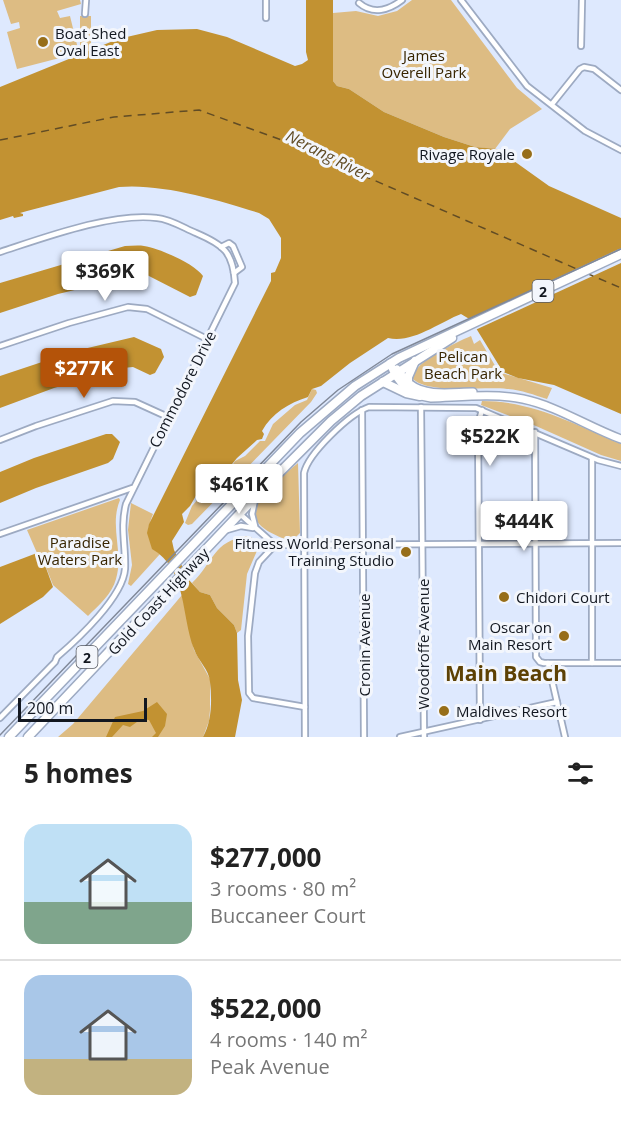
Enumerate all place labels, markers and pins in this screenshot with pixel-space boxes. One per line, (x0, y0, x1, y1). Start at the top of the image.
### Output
place label: Boat Shed Oval East (55, 23, 126, 60)
marker: Boat Shed Oval East (36, 35, 50, 49)
place label: Rivage Royale (419, 144, 515, 164)
marker: Rivage Royale (520, 147, 534, 161)
pin: $369K (63, 251, 147, 302)
pin: $277K (42, 348, 126, 399)
pin: $522K (448, 416, 532, 467)
pin: $461K (197, 464, 281, 515)
pin: $444K (482, 501, 566, 552)
place label: Fitness World Personal Training Studio (234, 533, 394, 570)
marker: Fitness World Personal Training Studio (399, 545, 413, 559)
place label: Chidori Court (516, 587, 610, 607)
marker: Chidori Court (497, 590, 511, 604)
place label: Oscar on Main Resort (468, 617, 552, 654)
marker: Oscar on Main Resort (557, 629, 571, 643)
place label: Maldives Resort (456, 701, 567, 721)
marker: Maldives Resort (437, 704, 451, 718)

